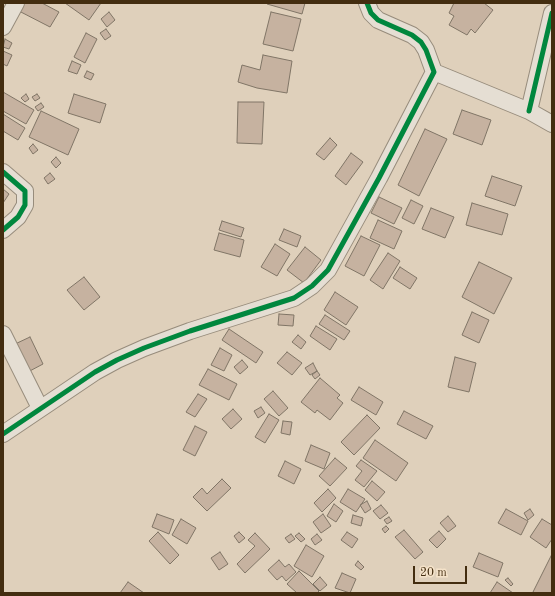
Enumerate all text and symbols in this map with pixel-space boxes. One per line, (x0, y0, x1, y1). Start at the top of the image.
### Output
scale bar (415, 558, 469, 584)
text: 20 m (420, 567, 447, 579)

